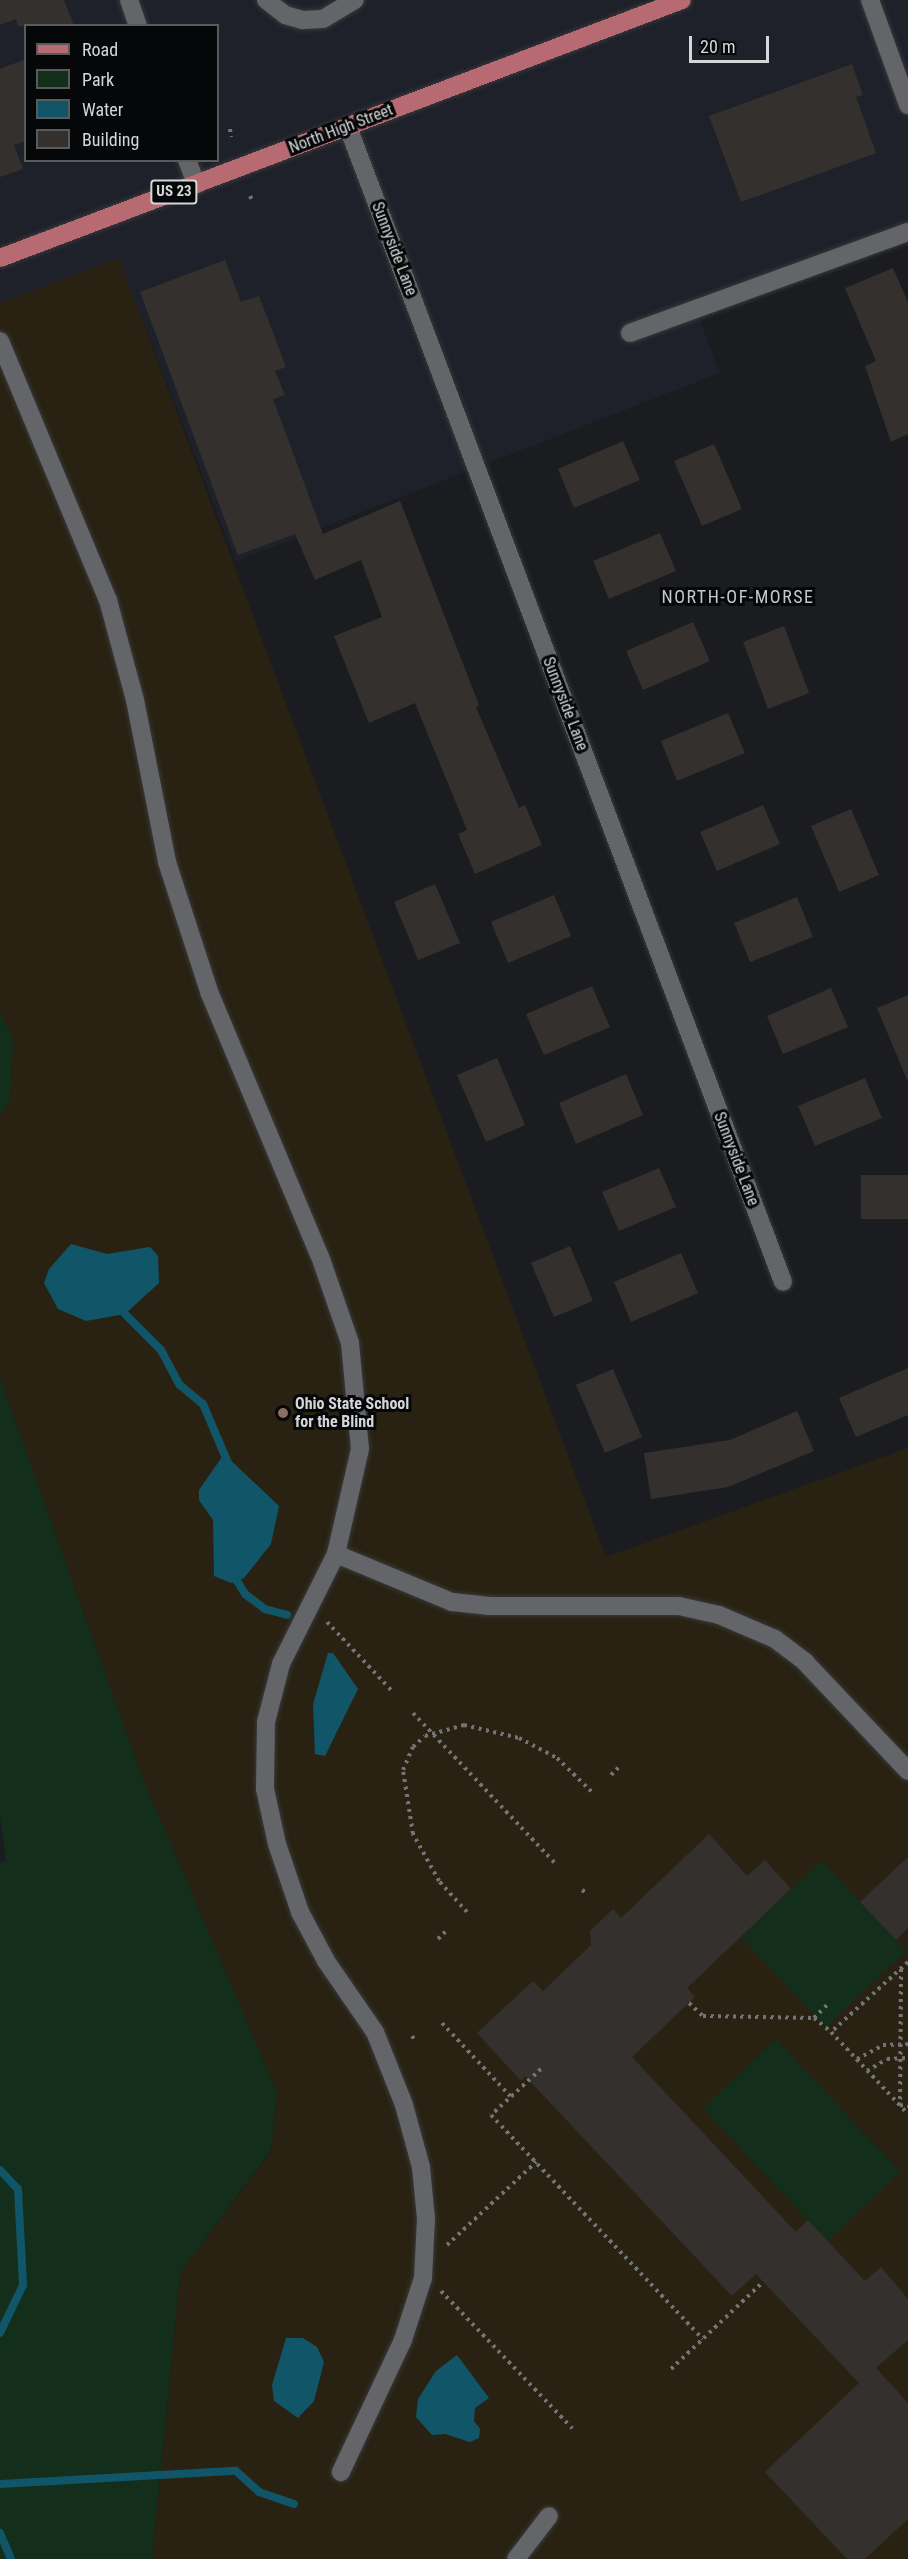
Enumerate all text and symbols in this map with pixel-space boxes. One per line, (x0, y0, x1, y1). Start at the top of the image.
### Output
legend (24, 24, 219, 162)
scale bar (692, 24, 772, 62)
text: 20 m (700, 36, 735, 57)
text: Road (82, 39, 118, 60)
text: Park (82, 69, 114, 90)
text: Water (82, 99, 123, 120)
street label: North High Street (286, 100, 396, 158)
text: Building (82, 129, 139, 150)
road number: US 23 (150, 180, 198, 204)
street label: Sunnyside Lane (367, 199, 421, 299)
district label: NORTH-OF-MORSE (661, 586, 815, 608)
street label: Sunnyside Lane (538, 654, 592, 754)
street label: Sunnyside Lane (709, 1109, 763, 1209)
place label: Ohio State School for the Blind (295, 1394, 409, 1432)
marker: Ohio State School for the Blind (276, 1406, 290, 1420)

